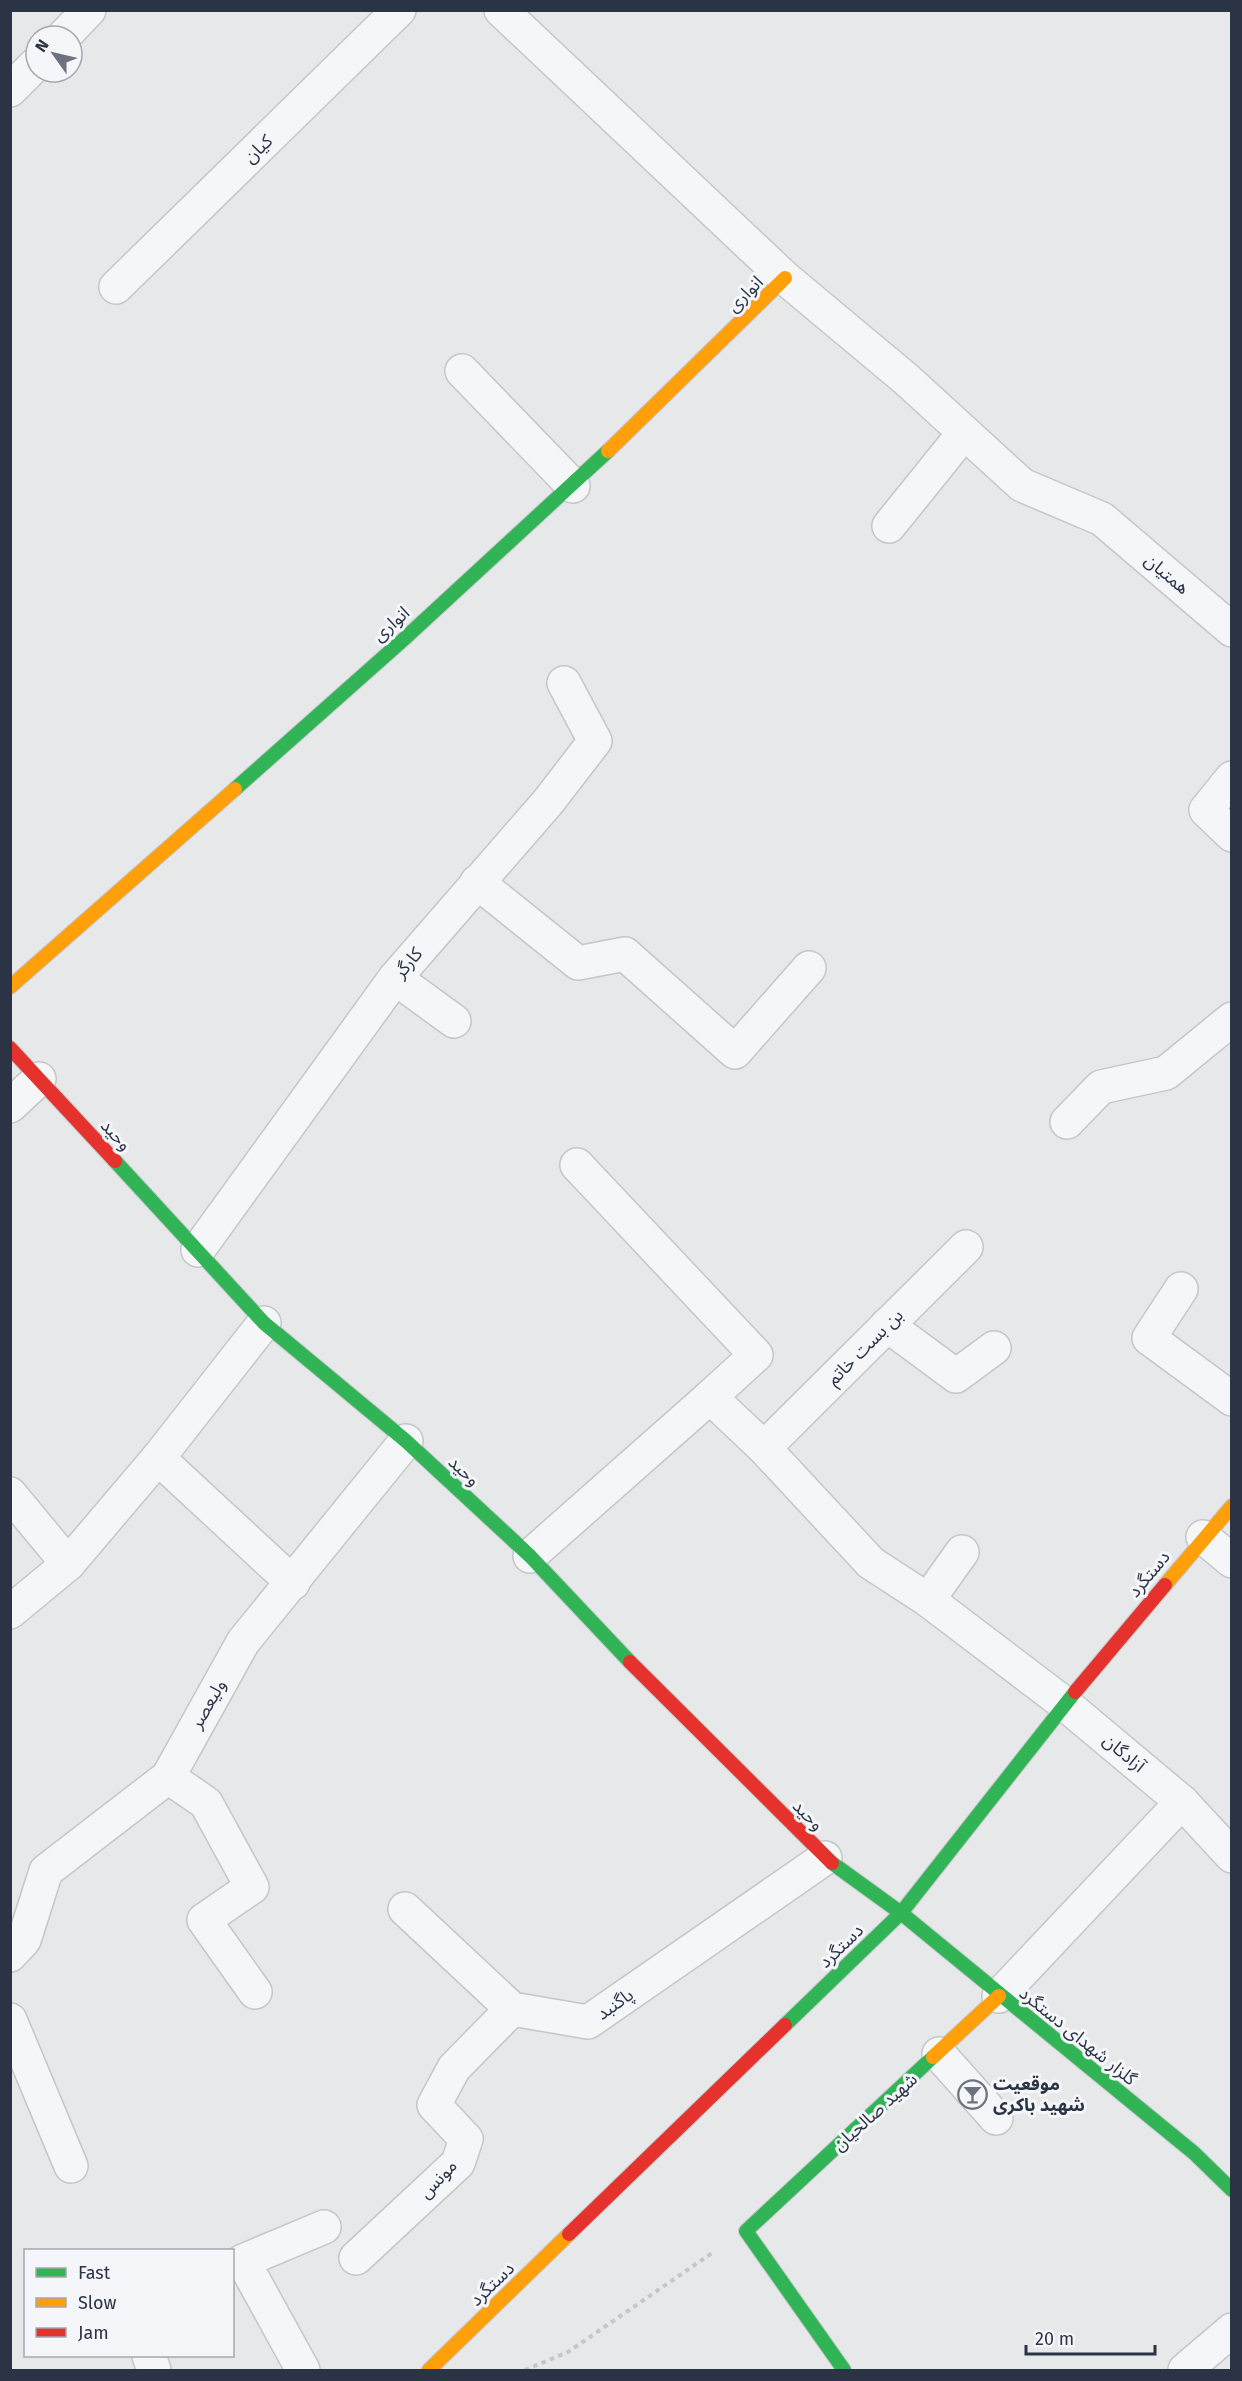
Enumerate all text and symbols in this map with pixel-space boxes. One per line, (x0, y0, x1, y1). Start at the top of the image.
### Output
north arrow (24, 24, 84, 84)
text: N (31, 36, 53, 56)
street label: کیان (239, 130, 277, 168)
street label: انواری (722, 271, 768, 317)
street label: همتیان (1140, 549, 1194, 599)
street label: انواری (368, 602, 414, 646)
street label: کارگر (388, 943, 427, 984)
street label: وحید (96, 1115, 136, 1155)
street label: بن بست خاتم (822, 1304, 909, 1391)
street label: وحید (444, 1451, 484, 1491)
street label: دستگرد (1123, 1546, 1175, 1602)
street label: ولیعصر (185, 1676, 231, 1733)
street label: آزادگان (1098, 1729, 1150, 1777)
street label: وحید (788, 1795, 828, 1835)
street label: دستگرد (814, 1919, 868, 1973)
street label: گلزار شهدای دستگرد (1015, 1982, 1141, 2090)
street label: پاگنبد (592, 1984, 638, 2025)
street label: شهید صالحیان (828, 2068, 922, 2156)
place label: موقعیت شهید باکری (993, 2073, 1085, 2116)
bar icon: موقعیت شهید باکری (956, 2078, 988, 2110)
street label: مونس (414, 2155, 462, 2203)
legend (24, 2249, 234, 2357)
street label: دستگرد (465, 2257, 519, 2311)
text: Fast (78, 2262, 111, 2284)
text: Slow (78, 2292, 117, 2314)
scale bar (1026, 2318, 1155, 2356)
text: Jam (78, 2322, 109, 2344)
text: 20 m (1035, 2328, 1074, 2350)

